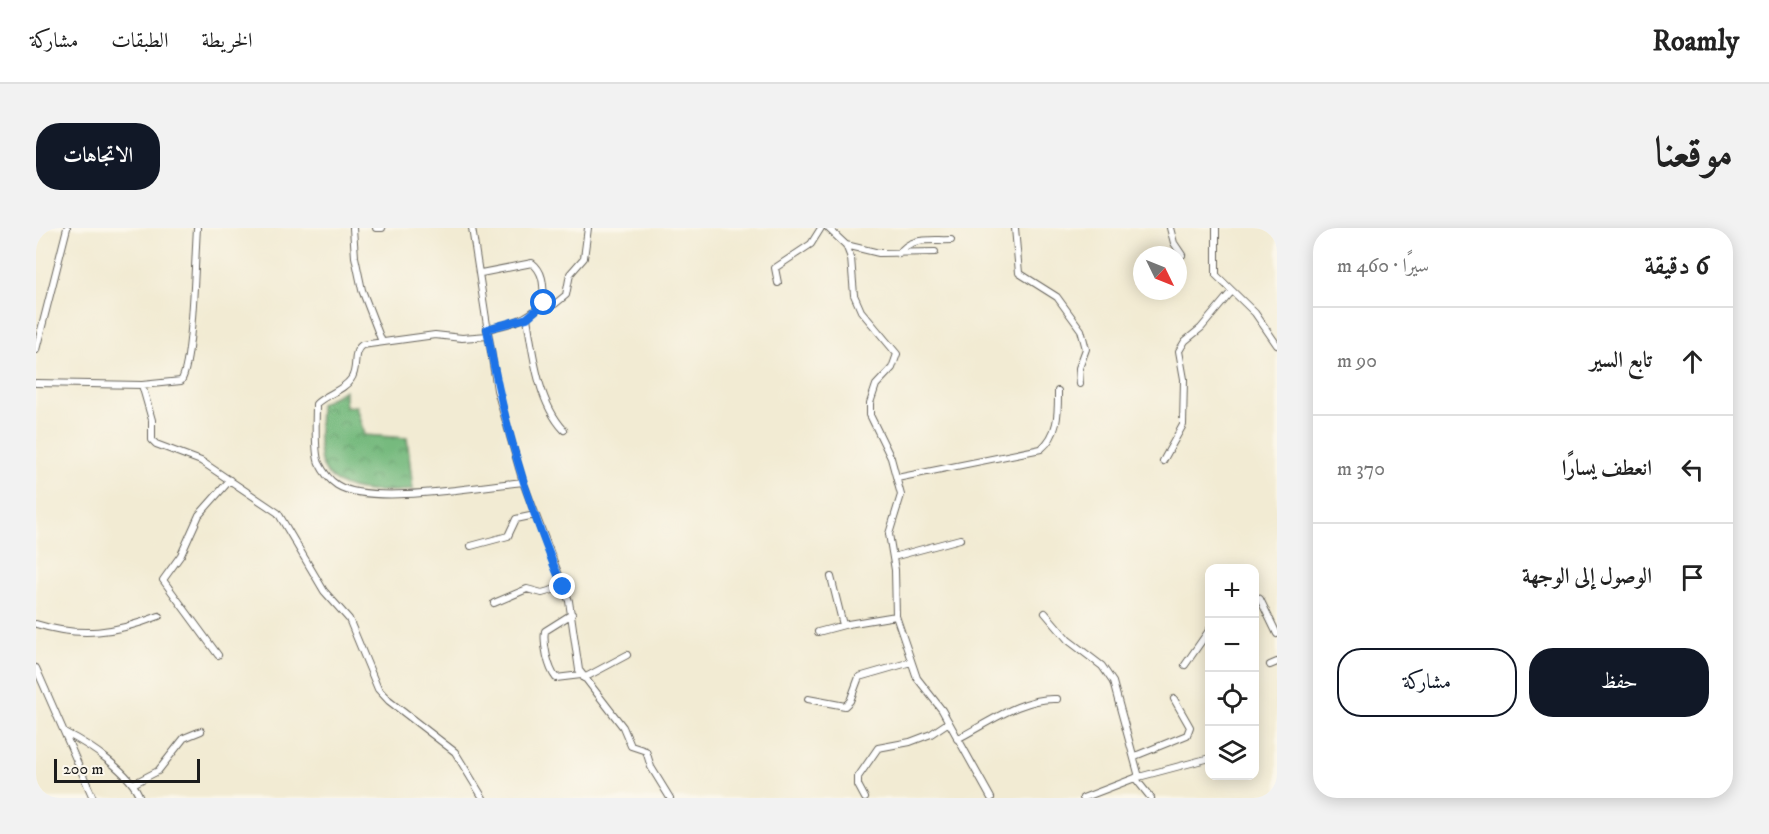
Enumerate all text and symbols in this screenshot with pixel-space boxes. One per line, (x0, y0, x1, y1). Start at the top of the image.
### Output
text: Roamly (1653, 24, 1739, 59)
text: مشاركة (30, 28, 78, 54)
text: الطبقات (111, 28, 168, 54)
text: الخريطة (201, 28, 253, 54)
button: الاتجاهات (36, 123, 160, 190)
text: موقعنا (1655, 128, 1733, 180)
north arrow (1133, 246, 1187, 300)
text: 6 دقيقة (1644, 250, 1709, 283)
text: سيرًا · 460 m (1337, 254, 1429, 279)
route start (530, 289, 556, 315)
icon: ahead (1676, 345, 1709, 378)
text: تابع السير (1590, 347, 1652, 374)
text: 90 m (1337, 349, 1377, 374)
icon: left (1676, 453, 1709, 486)
text: انعطف يسارًا (1562, 455, 1652, 482)
text: 370 m (1337, 457, 1385, 482)
icon: arrive (1676, 561, 1709, 594)
text: الوصول إلى الوجهة (1522, 563, 1652, 590)
map controls (1205, 564, 1259, 780)
button: + (1205, 564, 1259, 618)
route end (549, 573, 575, 599)
button: − (1205, 618, 1259, 672)
button: مشاركة (1337, 648, 1517, 717)
button: حفظ (1529, 648, 1709, 717)
button: locate (1205, 672, 1259, 726)
button: layers (1205, 726, 1259, 780)
scale bar (54, 756, 200, 784)
text: 200 m (63, 759, 104, 779)

